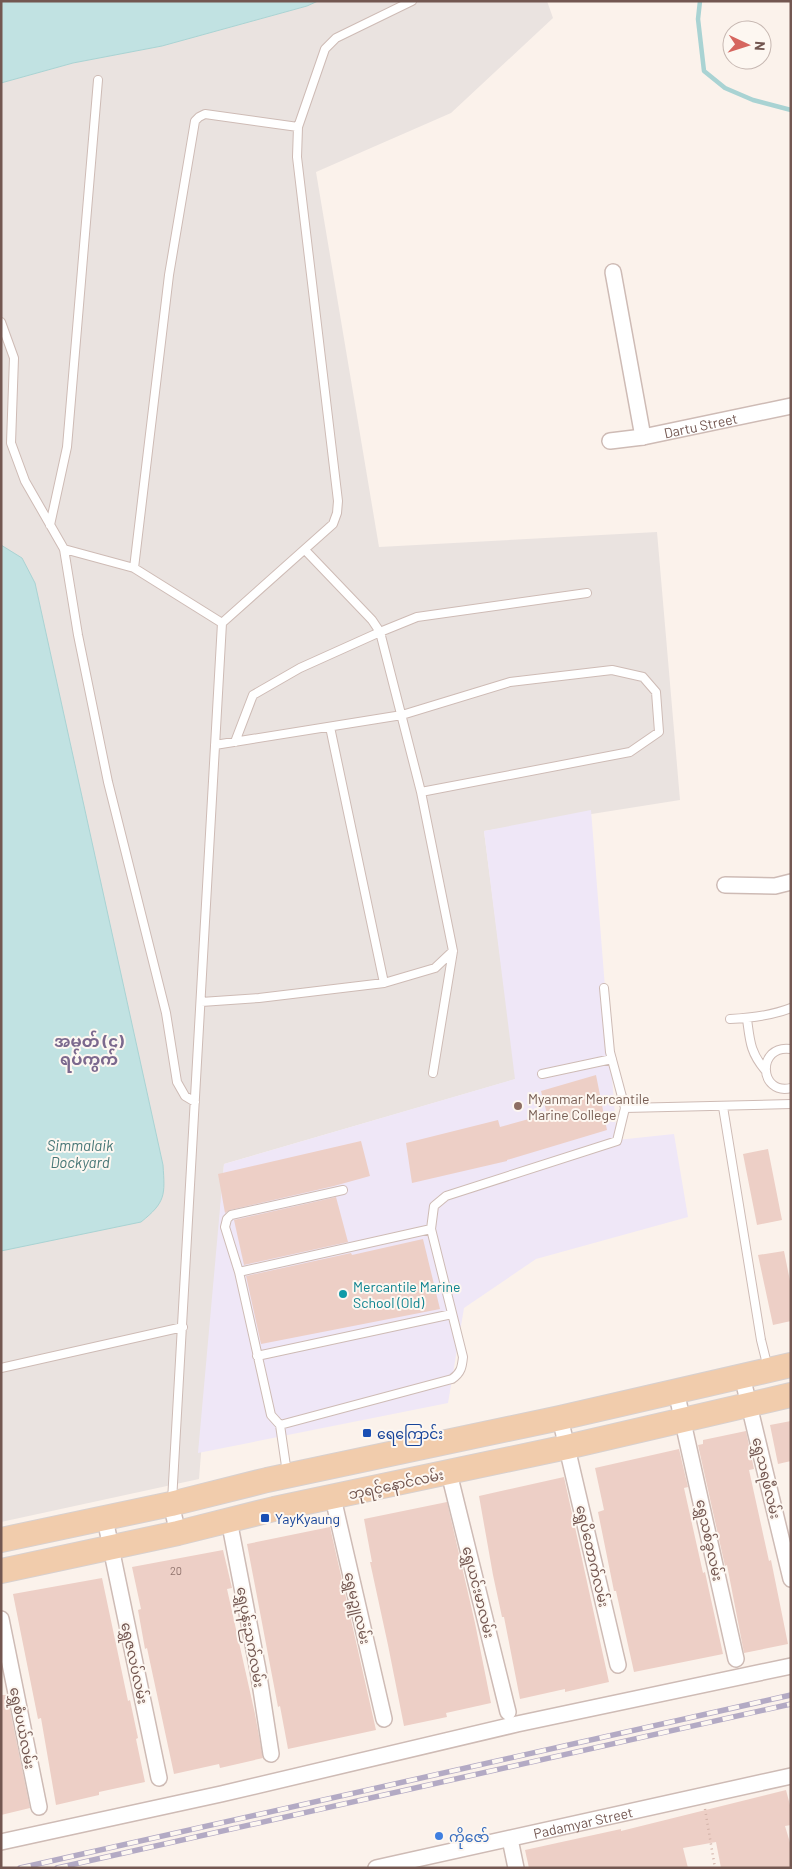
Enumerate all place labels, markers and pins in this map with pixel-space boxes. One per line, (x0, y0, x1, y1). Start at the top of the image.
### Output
place label: Myanmar Mercantile Marine College (528, 1090, 649, 1123)
marker: Myanmar Mercantile Marine College (512, 1100, 524, 1112)
place label: Mercantile Marine School (Old) (353, 1278, 460, 1311)
marker: Mercantile Marine School (Old) (337, 1288, 349, 1300)
place label: ရေကြောင်း (377, 1424, 443, 1446)
marker: ရေကြောင်း (361, 1427, 373, 1439)
place label: YayKyaung (275, 1510, 340, 1527)
marker: YayKyaung (259, 1512, 271, 1524)
place label: ကိုဇော် (449, 1827, 489, 1849)
marker: ကိုဇော် (433, 1830, 445, 1842)

